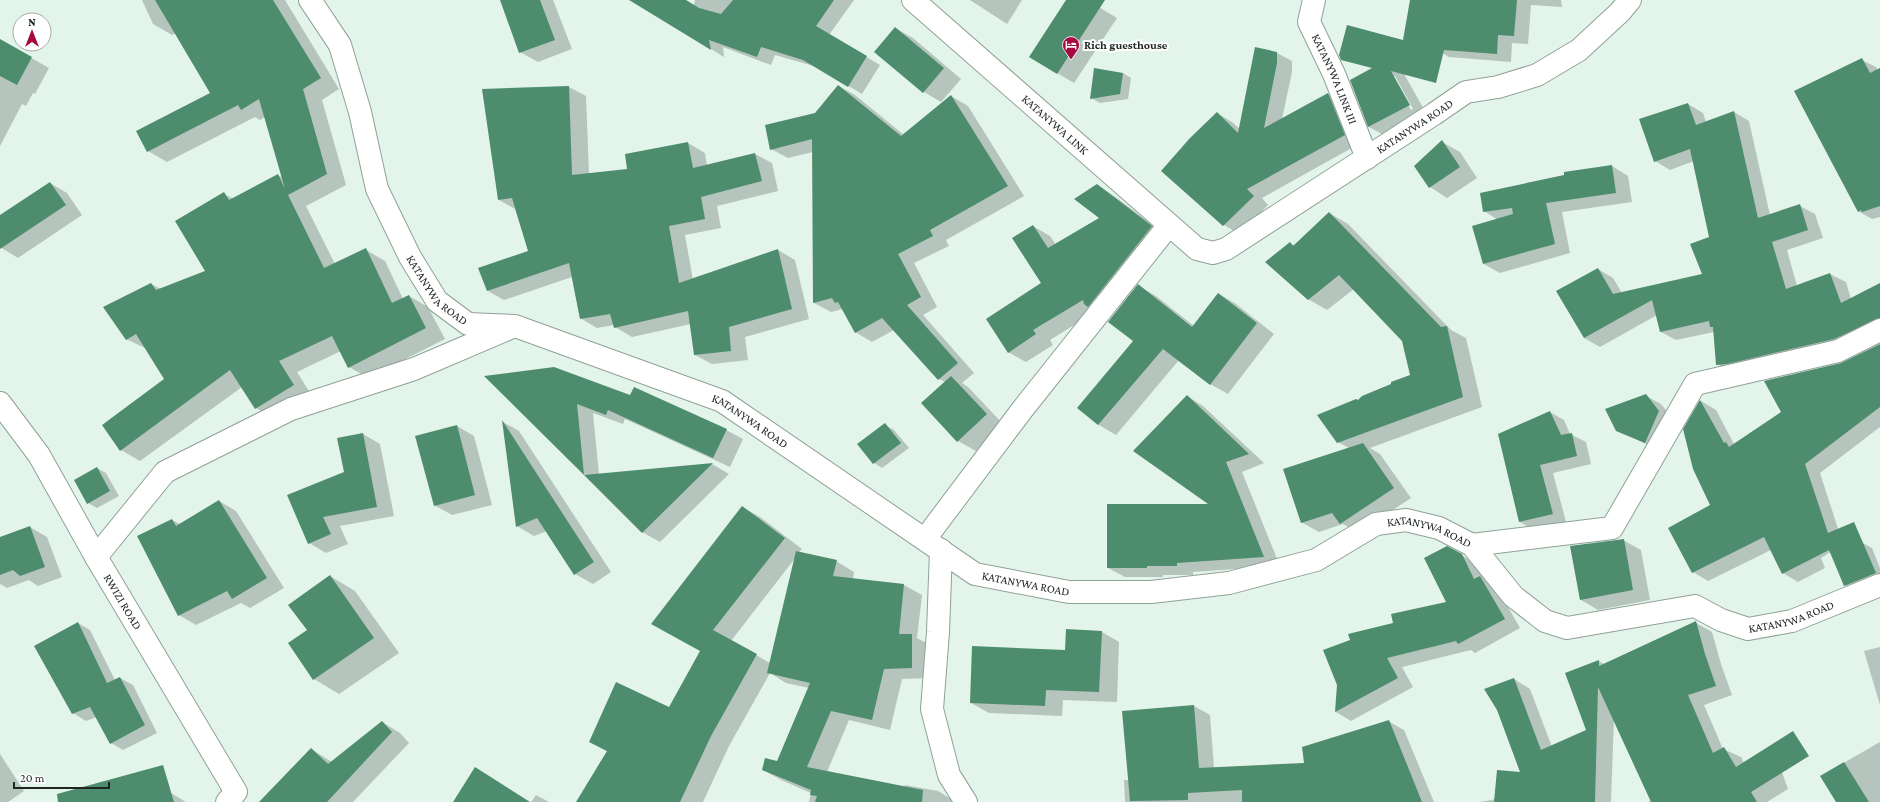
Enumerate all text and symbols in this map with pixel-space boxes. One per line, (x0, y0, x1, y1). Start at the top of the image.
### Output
north arrow (12, 12, 52, 52)
text: N (28, 16, 36, 28)
street label: KATANYWA LINK III (1309, 31, 1360, 127)
hotel icon: Rich guesthouse (1061, 35, 1081, 60)
place label: Rich guesthouse (1084, 38, 1168, 52)
street label: KATANYWA LINK (1019, 92, 1091, 158)
street label: KATANYWA ROAD (1374, 96, 1456, 156)
street label: KATANYWA ROAD (404, 253, 470, 328)
street label: KATANYWA ROAD (710, 391, 791, 451)
street label: KATANYWA ROAD (1386, 513, 1474, 551)
street label: KATANYWA ROAD (981, 568, 1071, 599)
street label: RWIZI ROAD (101, 571, 145, 632)
street label: KATANYWA ROAD (1747, 598, 1836, 636)
scale bar (14, 764, 109, 790)
text: 20 m (20, 771, 45, 785)

